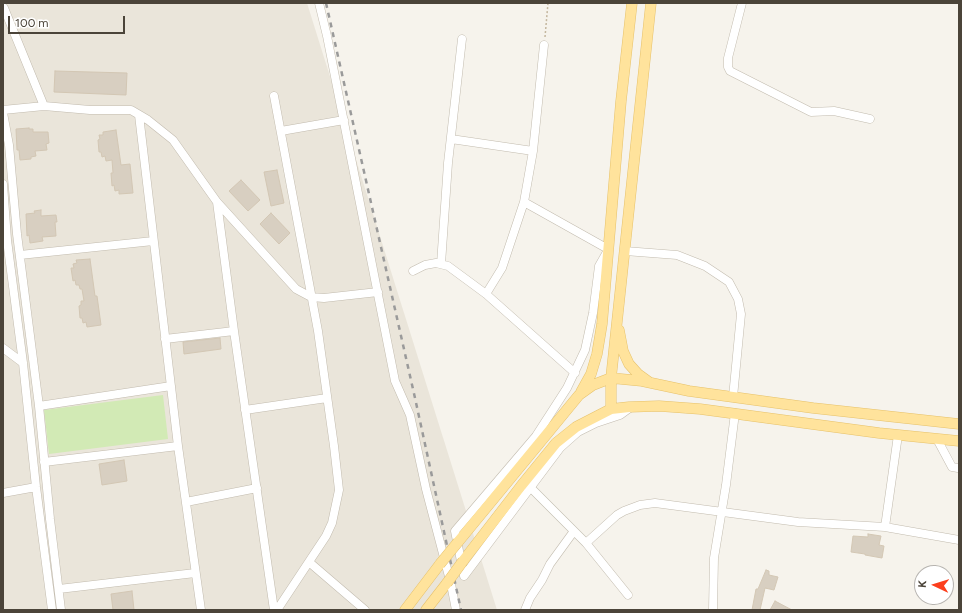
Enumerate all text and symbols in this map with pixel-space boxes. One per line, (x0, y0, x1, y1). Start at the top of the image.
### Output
scale bar (10, 8, 127, 34)
text: 100 m (15, 16, 49, 30)
north arrow (914, 565, 954, 605)
text: K (916, 580, 929, 588)

